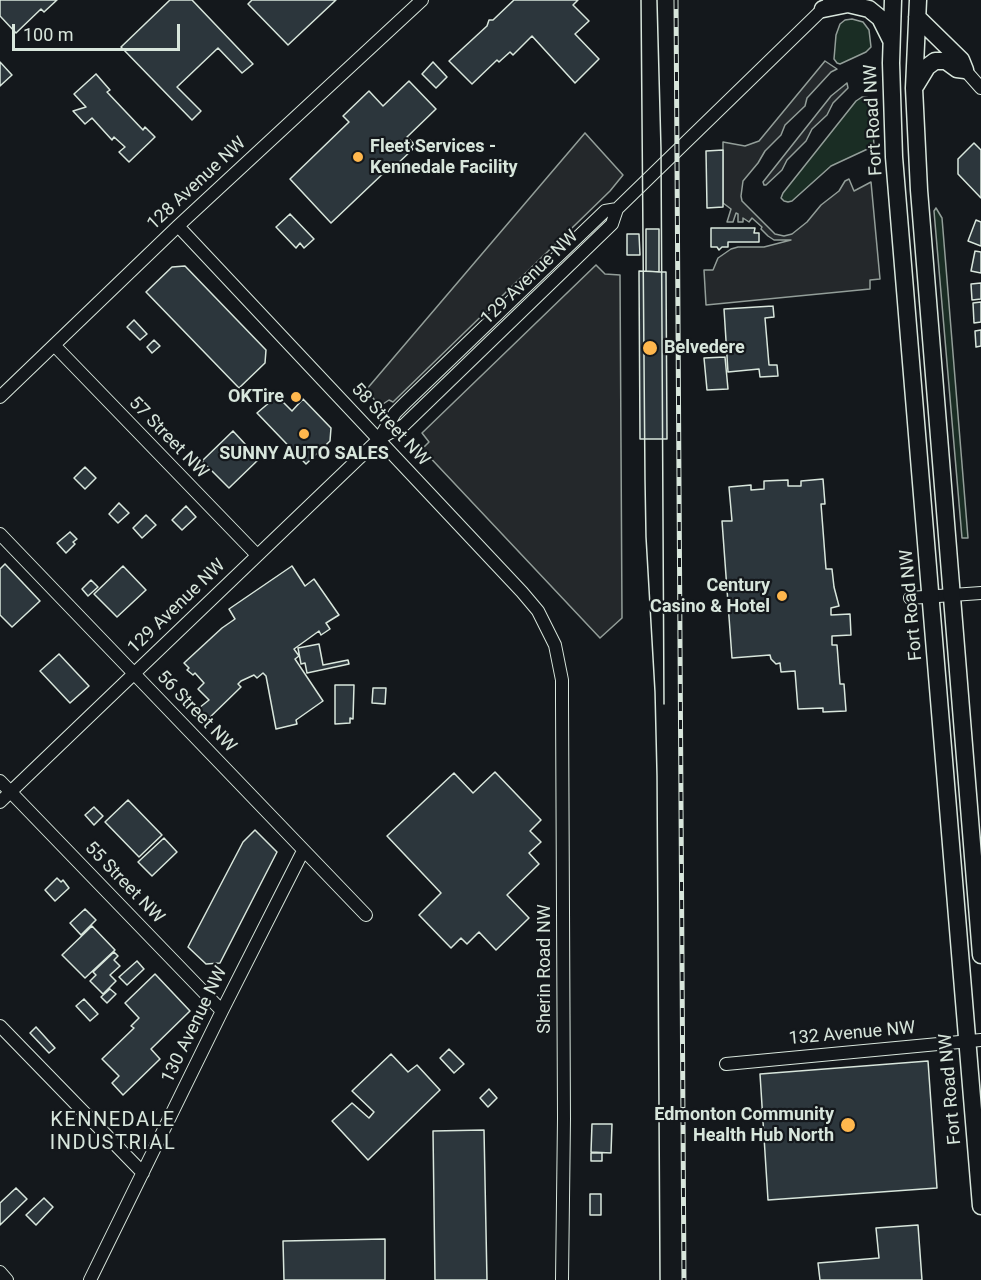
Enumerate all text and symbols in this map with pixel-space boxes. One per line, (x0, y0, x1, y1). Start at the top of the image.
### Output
scale bar (15, 12, 183, 50)
text: 100 m (23, 24, 74, 45)
street label: Fort Road NW (860, 64, 888, 176)
street label: 128 Avenue NW (143, 133, 251, 235)
place label: Fleet Services - Kennedale Facility (370, 136, 518, 178)
marker: Fleet Services - Kennedale Facility (351, 150, 365, 164)
street label: 129 Avenue NW (477, 226, 583, 330)
place label: Belvedere (664, 337, 745, 359)
marker: Belvedere (641, 339, 659, 357)
street label: 58 Street NW (346, 379, 434, 471)
place label: OKTire (228, 386, 284, 408)
marker: OKTire (289, 390, 303, 404)
street label: 57 Street NW (124, 393, 212, 483)
marker: SUNNY AUTO SALES (297, 427, 311, 441)
place label: SUNNY AUTO SALES (219, 443, 389, 465)
street label: Fort Road NW (896, 549, 928, 661)
street label: 129 Avenue NW (124, 555, 230, 659)
place label: Century Casino & Hotel (650, 575, 770, 618)
marker: Century Casino & Hotel (775, 589, 789, 603)
street label: 56 Street NW (152, 667, 240, 757)
street label: 55 Street NW (80, 838, 168, 928)
street label: Sherin Road NW (534, 904, 556, 1034)
street label: 130 Avenue NW (157, 963, 233, 1087)
street label: 132 Avenue NW (788, 1018, 916, 1050)
street label: Fort Road NW (935, 1033, 967, 1145)
place label: Edmonton Community Health Hub North (654, 1104, 834, 1146)
district label: KENNEDALE INDUSTRIAL (50, 1109, 176, 1156)
marker: Edmonton Community Health Hub North (839, 1116, 857, 1134)

